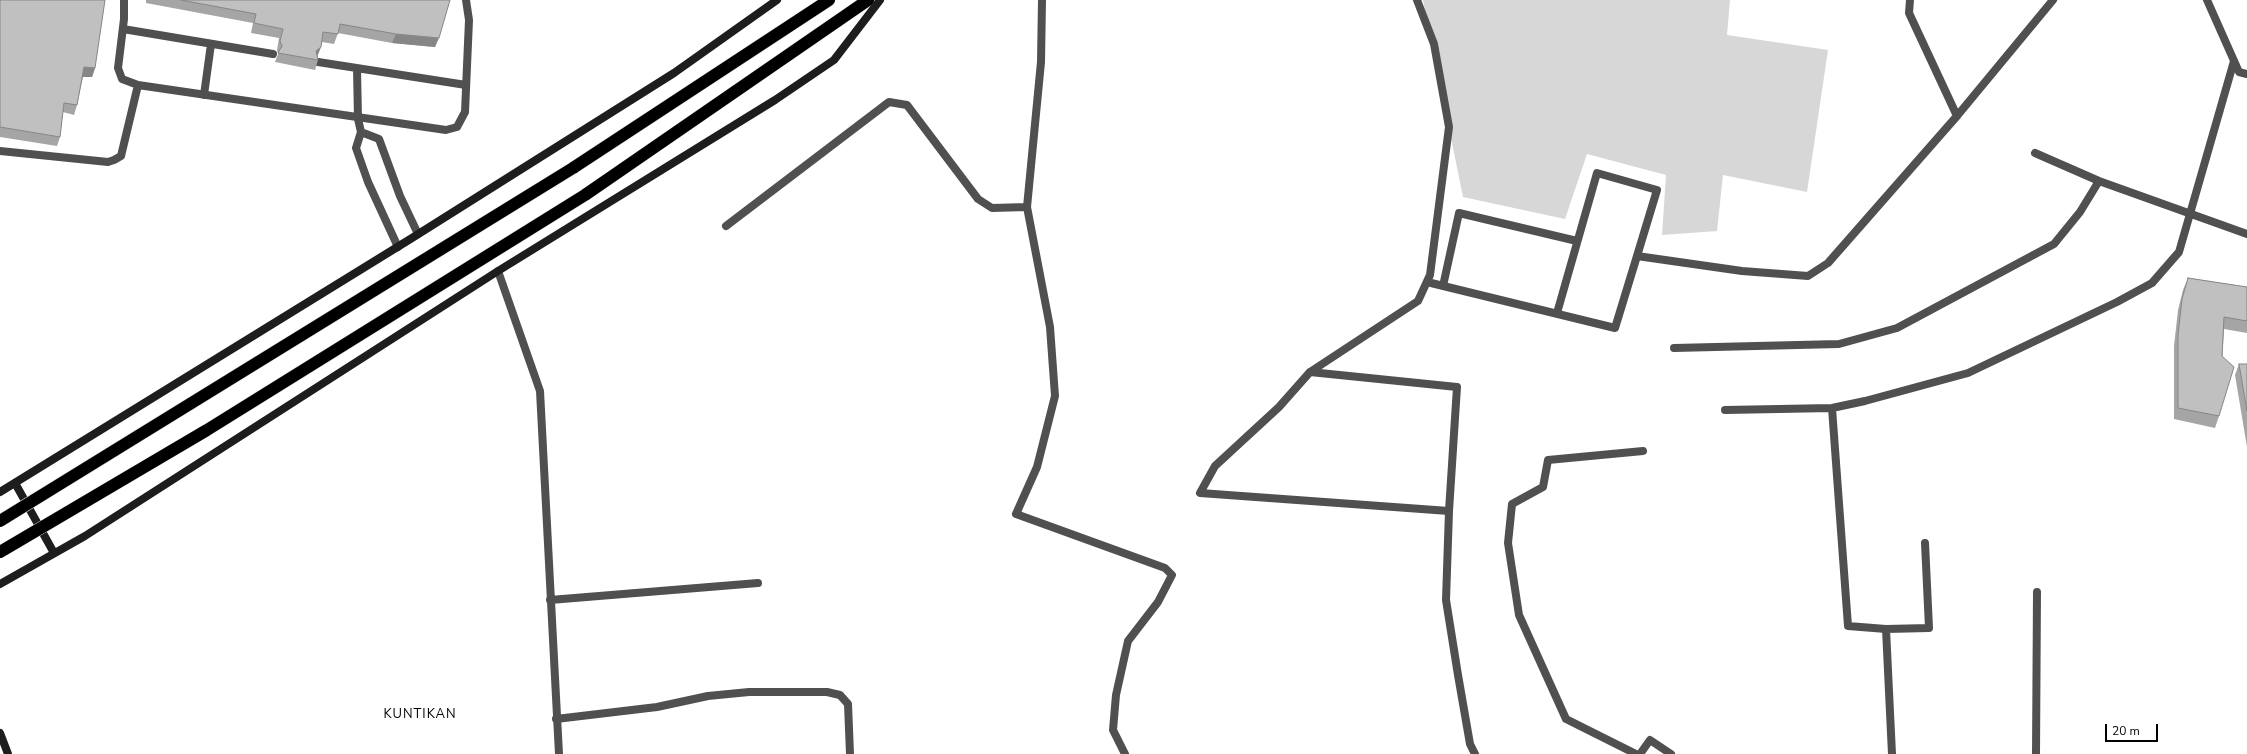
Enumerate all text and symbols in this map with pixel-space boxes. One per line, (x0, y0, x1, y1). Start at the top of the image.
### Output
district label: KUNTIKAN (383, 707, 457, 723)
scale bar (2107, 716, 2160, 742)
text: 20 m (2112, 723, 2140, 739)

